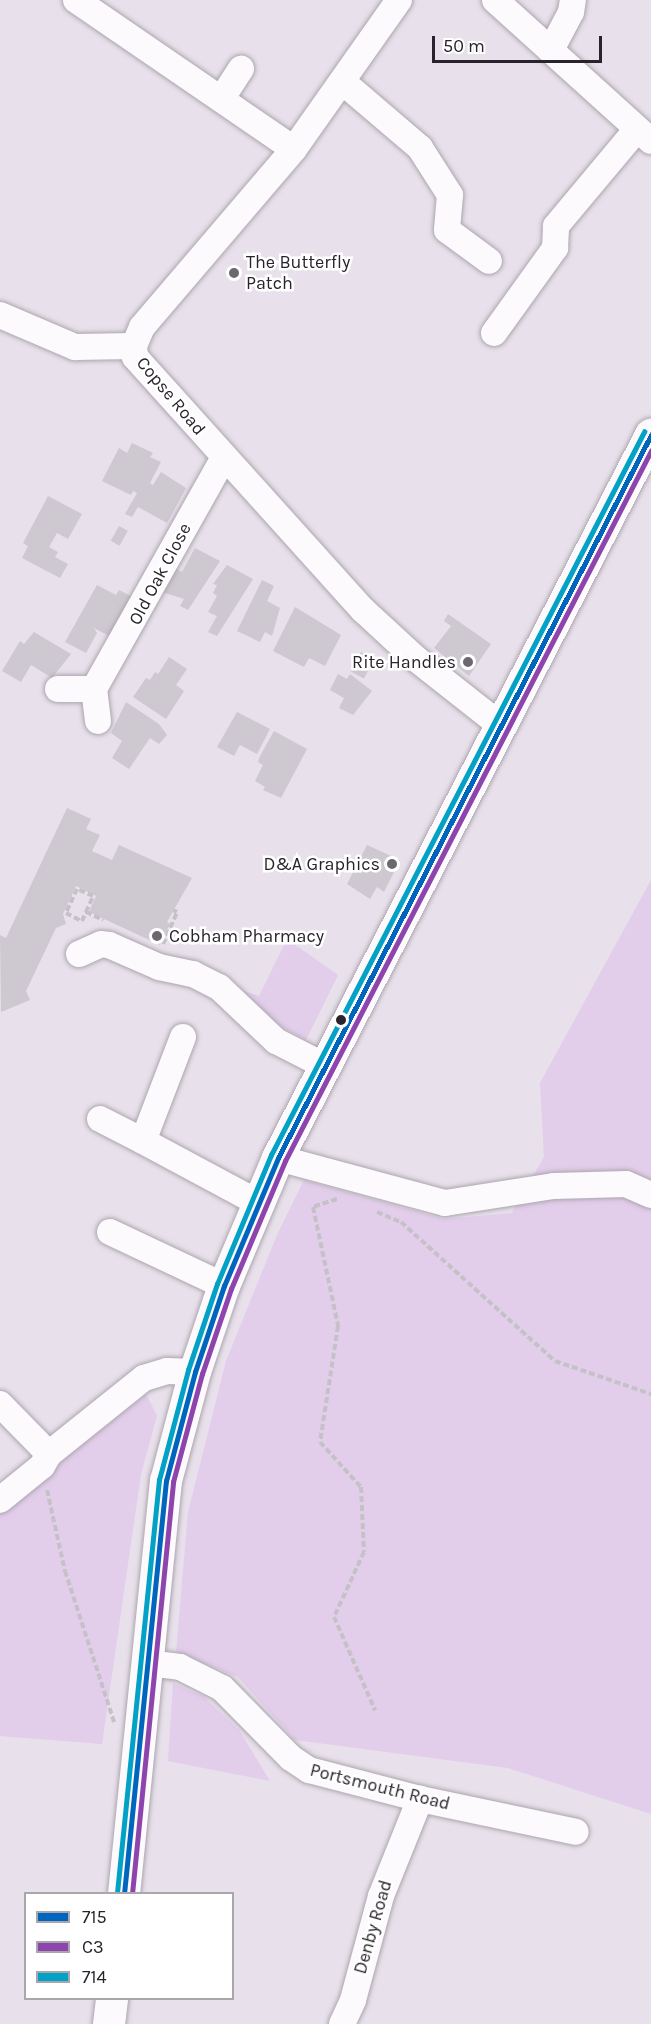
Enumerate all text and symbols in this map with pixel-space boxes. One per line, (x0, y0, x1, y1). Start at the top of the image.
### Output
scale bar (435, 24, 604, 62)
text: 50 m (443, 35, 485, 57)
place label: The Butterfly Patch (246, 252, 350, 294)
marker: The Butterfly Patch (227, 266, 241, 280)
street label: Copse Road (132, 352, 210, 440)
street label: Old Oak Close (124, 519, 196, 629)
place label: Rite Handles (352, 651, 456, 673)
marker: Rite Handles (461, 655, 475, 669)
place label: D&A Graphics (264, 853, 380, 875)
marker: D&A Graphics (385, 857, 399, 871)
place label: Cobham Pharmacy (169, 925, 324, 947)
marker: Cobham Pharmacy (150, 929, 164, 943)
unlabelled marker (335, 1014, 347, 1026)
street label: Portsmouth Road (308, 1759, 452, 1815)
street label: Denby Road (349, 1878, 397, 1976)
legend (24, 1892, 234, 2000)
text: 715 (82, 1906, 107, 1928)
text: C3 (82, 1936, 104, 1958)
text: 714 (82, 1966, 106, 1988)

